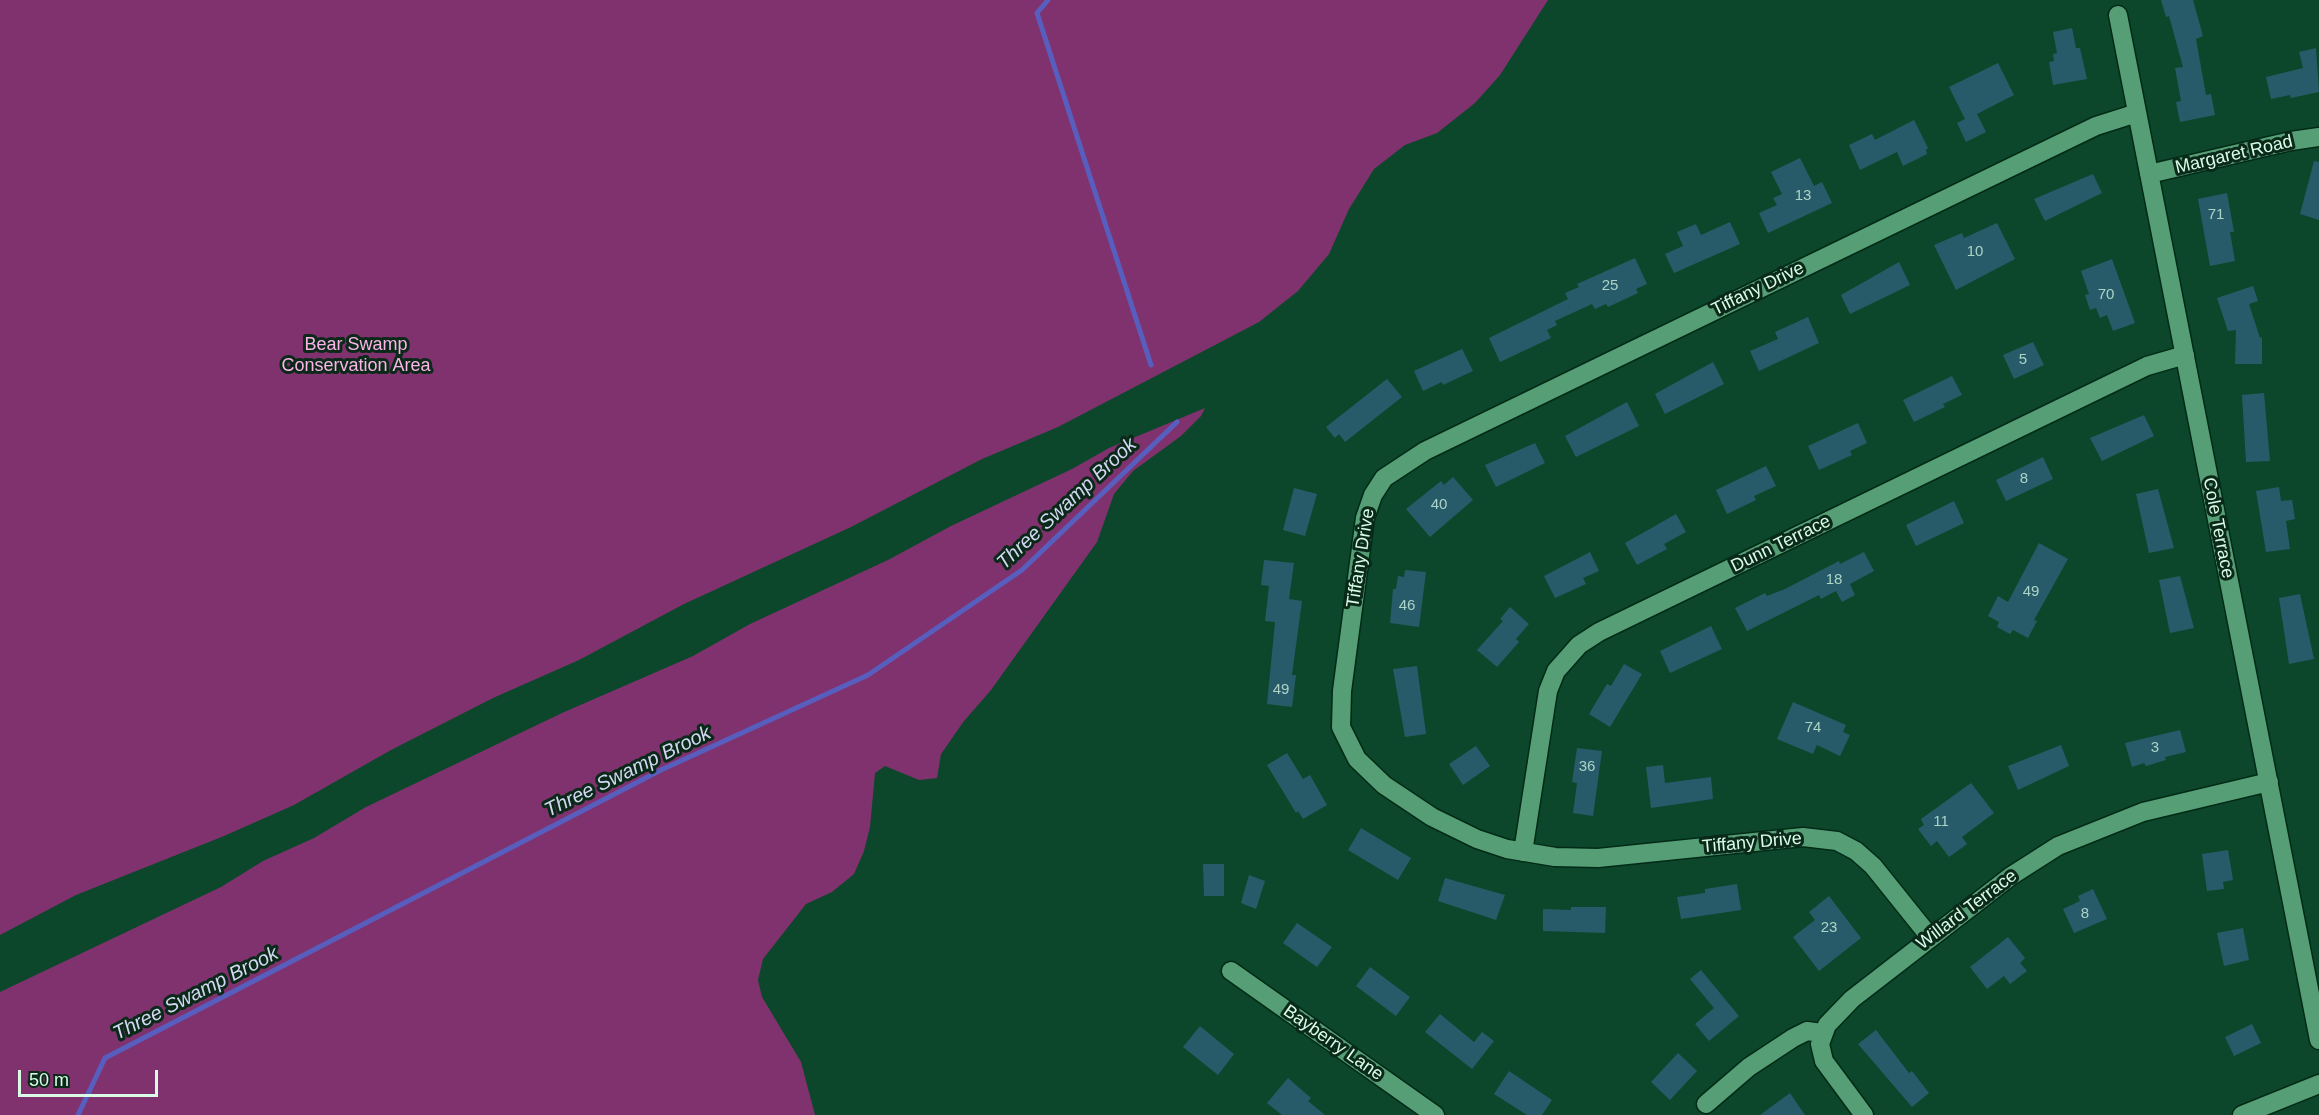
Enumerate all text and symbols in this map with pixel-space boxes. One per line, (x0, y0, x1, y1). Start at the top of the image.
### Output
street label: Margaret Road (2173, 131, 2295, 179)
house number: 13 (1795, 187, 1811, 205)
house number: 71 (2208, 206, 2224, 224)
house number: 10 (1967, 243, 1983, 261)
street label: Tiffany Drive (1708, 257, 1808, 321)
house number: 25 (1602, 277, 1618, 295)
house number: 70 (2098, 286, 2114, 304)
park label: Bear Swamp Conservation Area (281, 334, 431, 376)
house number: 5 (2019, 351, 2027, 369)
water label: Three Swamp Brook (992, 433, 1142, 575)
house number: 8 (2020, 470, 2028, 488)
street label: Cole Terrace (2198, 476, 2238, 580)
house number: 40 (1431, 496, 1447, 514)
street label: Tiffany Drive (1343, 507, 1379, 609)
street label: Dunn Terrace (1728, 511, 1834, 577)
house number: 18 (1826, 571, 1842, 589)
house number: 49 (2023, 583, 2039, 601)
house number: 46 (1399, 597, 1415, 615)
house number: 49 (1273, 681, 1289, 699)
house number: 74 (1805, 719, 1821, 737)
water label: Three Swamp Brook (541, 721, 715, 823)
house number: 3 (2151, 739, 2159, 757)
house number: 36 (1579, 758, 1595, 776)
house number: 11 (1933, 813, 1949, 831)
street label: Tiffany Drive (1701, 828, 1803, 858)
street label: Willard Terrace (1913, 865, 2021, 955)
house number: 8 (2081, 905, 2089, 923)
house number: 23 (1821, 919, 1837, 937)
water label: Three Swamp Brook (109, 942, 283, 1046)
street label: Bayberry Lane (1279, 1001, 1387, 1085)
scale bar (21, 1058, 160, 1096)
text: 50 m (29, 1070, 69, 1090)

